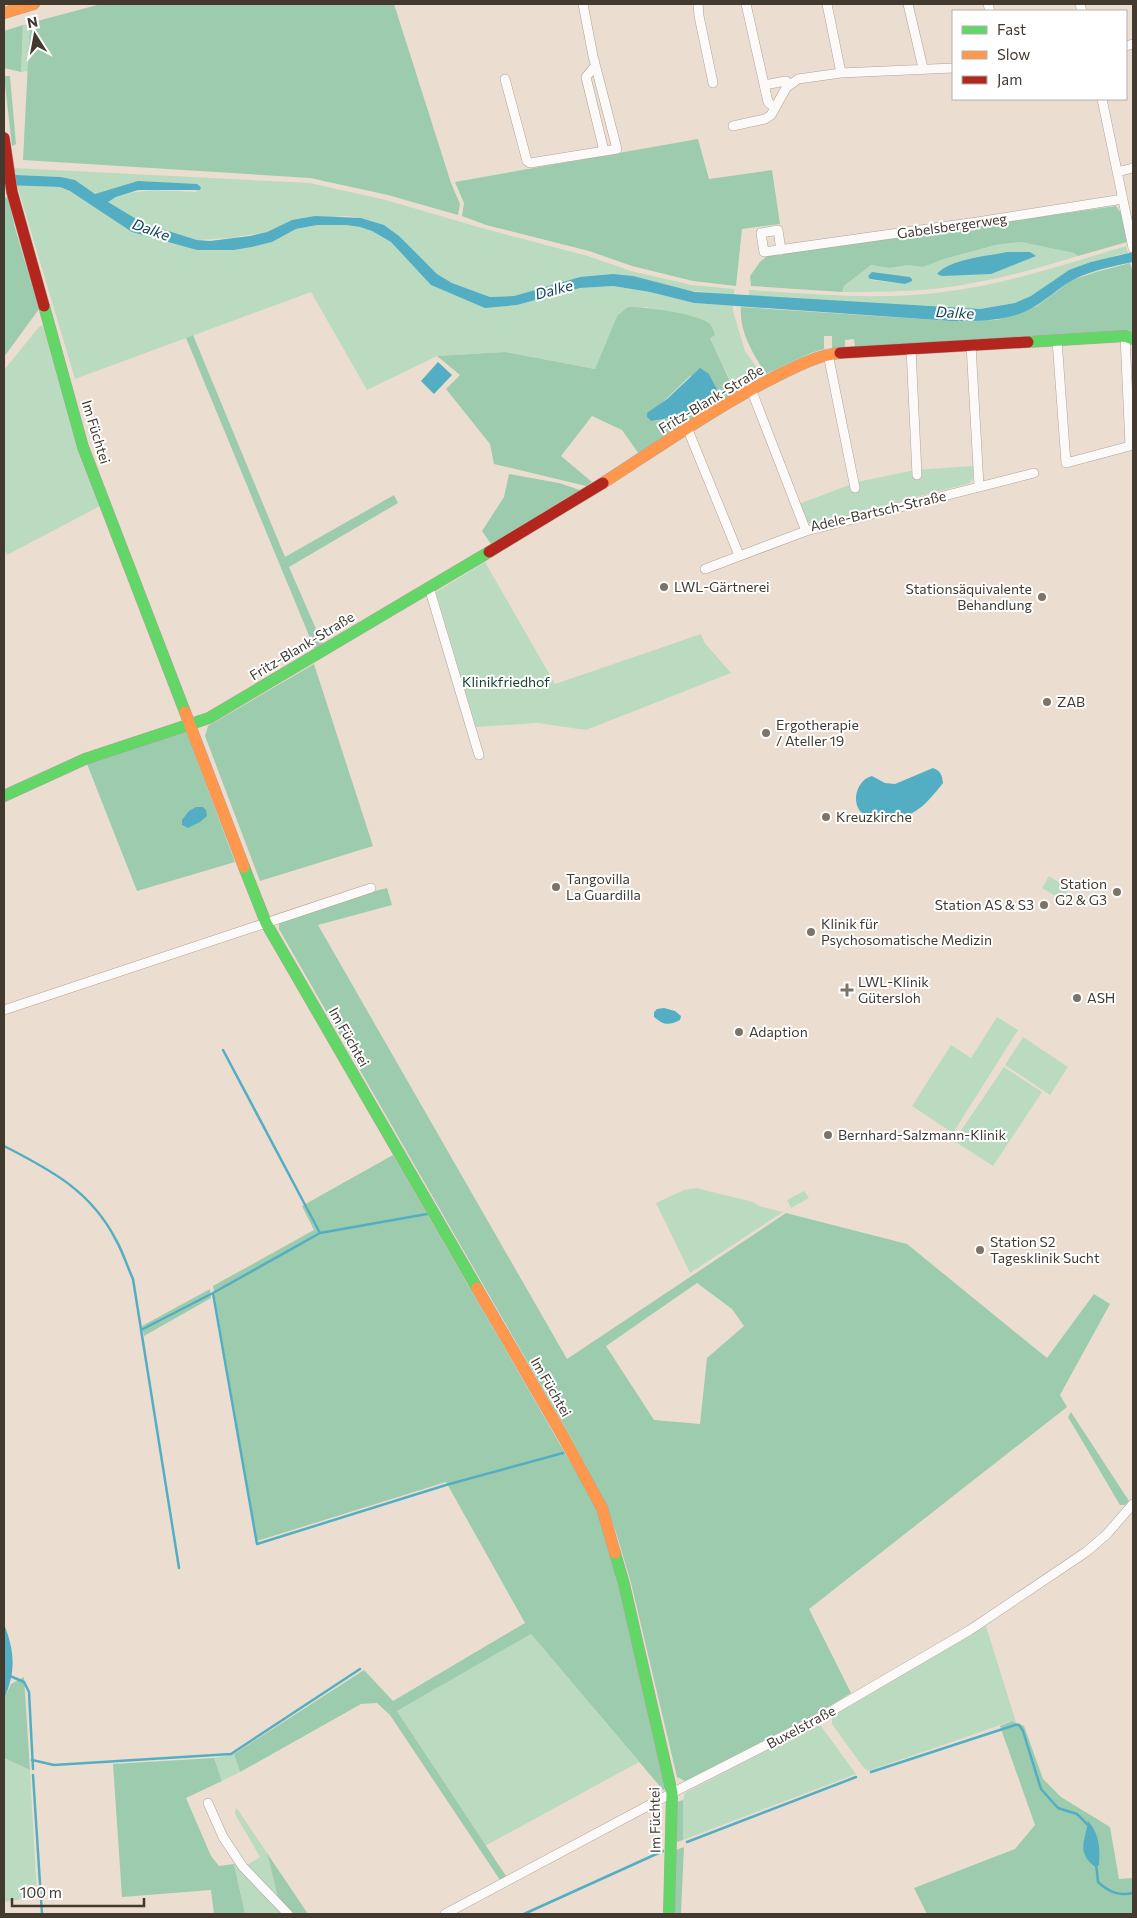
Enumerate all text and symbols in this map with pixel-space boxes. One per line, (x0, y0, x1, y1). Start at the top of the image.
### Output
north arrow (10, 10, 60, 60)
legend (952, 10, 1127, 100)
text: N (26, 12, 39, 31)
text: Fast (997, 20, 1026, 38)
text: Slow (997, 45, 1030, 63)
text: Jam (997, 70, 1022, 88)
street label: Gabelsbergerweg (896, 209, 1008, 242)
water label: Dalke (130, 214, 173, 244)
water label: Dalke (533, 275, 575, 303)
water label: Dalke (935, 302, 975, 322)
street label: Fritz-Blank-Straße (655, 361, 766, 437)
street label: Im Füchtei (79, 398, 114, 466)
street label: Adele-Bartsch-Straße (808, 487, 948, 534)
place label: LWL-Gärtnerei (674, 578, 770, 595)
place label: Stationsäquivalente Behandlung (906, 580, 1032, 613)
marker: LWL-Gärtnerei (658, 581, 670, 593)
marker: Stationsäquivalente Behandlung (1036, 591, 1048, 603)
street label: Fritz-Blank-Straße (246, 608, 357, 684)
park label: Klinikfriedhof (462, 673, 550, 690)
place label: ZAB (1057, 693, 1085, 710)
marker: ZAB (1041, 696, 1053, 708)
place label: Ergotherapie / Ateller 19 (776, 716, 859, 749)
marker: Ergotherapie / Ateller 19 (760, 727, 772, 739)
place label: Kreuzkirche (836, 808, 912, 825)
marker: Kreuzkirche (820, 811, 832, 823)
place label: Tangovilla La Guardilla (566, 870, 641, 903)
place label: Station G2 & G3 (1055, 875, 1107, 908)
marker: Tangovilla La Guardilla (550, 881, 562, 893)
marker: Station G2 & G3 (1111, 886, 1123, 898)
place label: Station AS & S3 (935, 896, 1034, 913)
marker: Station AS & S3 (1038, 899, 1050, 911)
place label: Klinik für Psychosomatische Medizin (821, 915, 992, 948)
marker: Klinik für Psychosomatische Medizin (805, 926, 817, 938)
place label: LWL-Klinik Gütersloh (858, 973, 929, 1006)
marker: LWL-Klinik Gütersloh (840, 983, 854, 997)
place label: ASH (1087, 989, 1115, 1006)
marker: ASH (1071, 992, 1083, 1004)
street label: Im Füchtei (326, 1004, 373, 1070)
place label: Adaption (749, 1023, 808, 1040)
marker: Adaption (733, 1026, 745, 1038)
place label: Bernhard-Salzmann-Klinik (838, 1126, 1006, 1143)
marker: Bernhard-Salzmann-Klinik (822, 1129, 834, 1141)
place label: Station S2 Tagesklinik Sucht (990, 1233, 1100, 1266)
marker: Station S2 Tagesklinik Sucht (974, 1244, 986, 1256)
street label: Im Füchtei (528, 1354, 575, 1420)
street label: Buxelstraße (763, 1701, 838, 1752)
street label: Im Füchtei (645, 1787, 664, 1853)
scale bar (12, 1876, 145, 1908)
text: 100 m (20, 1883, 62, 1901)

